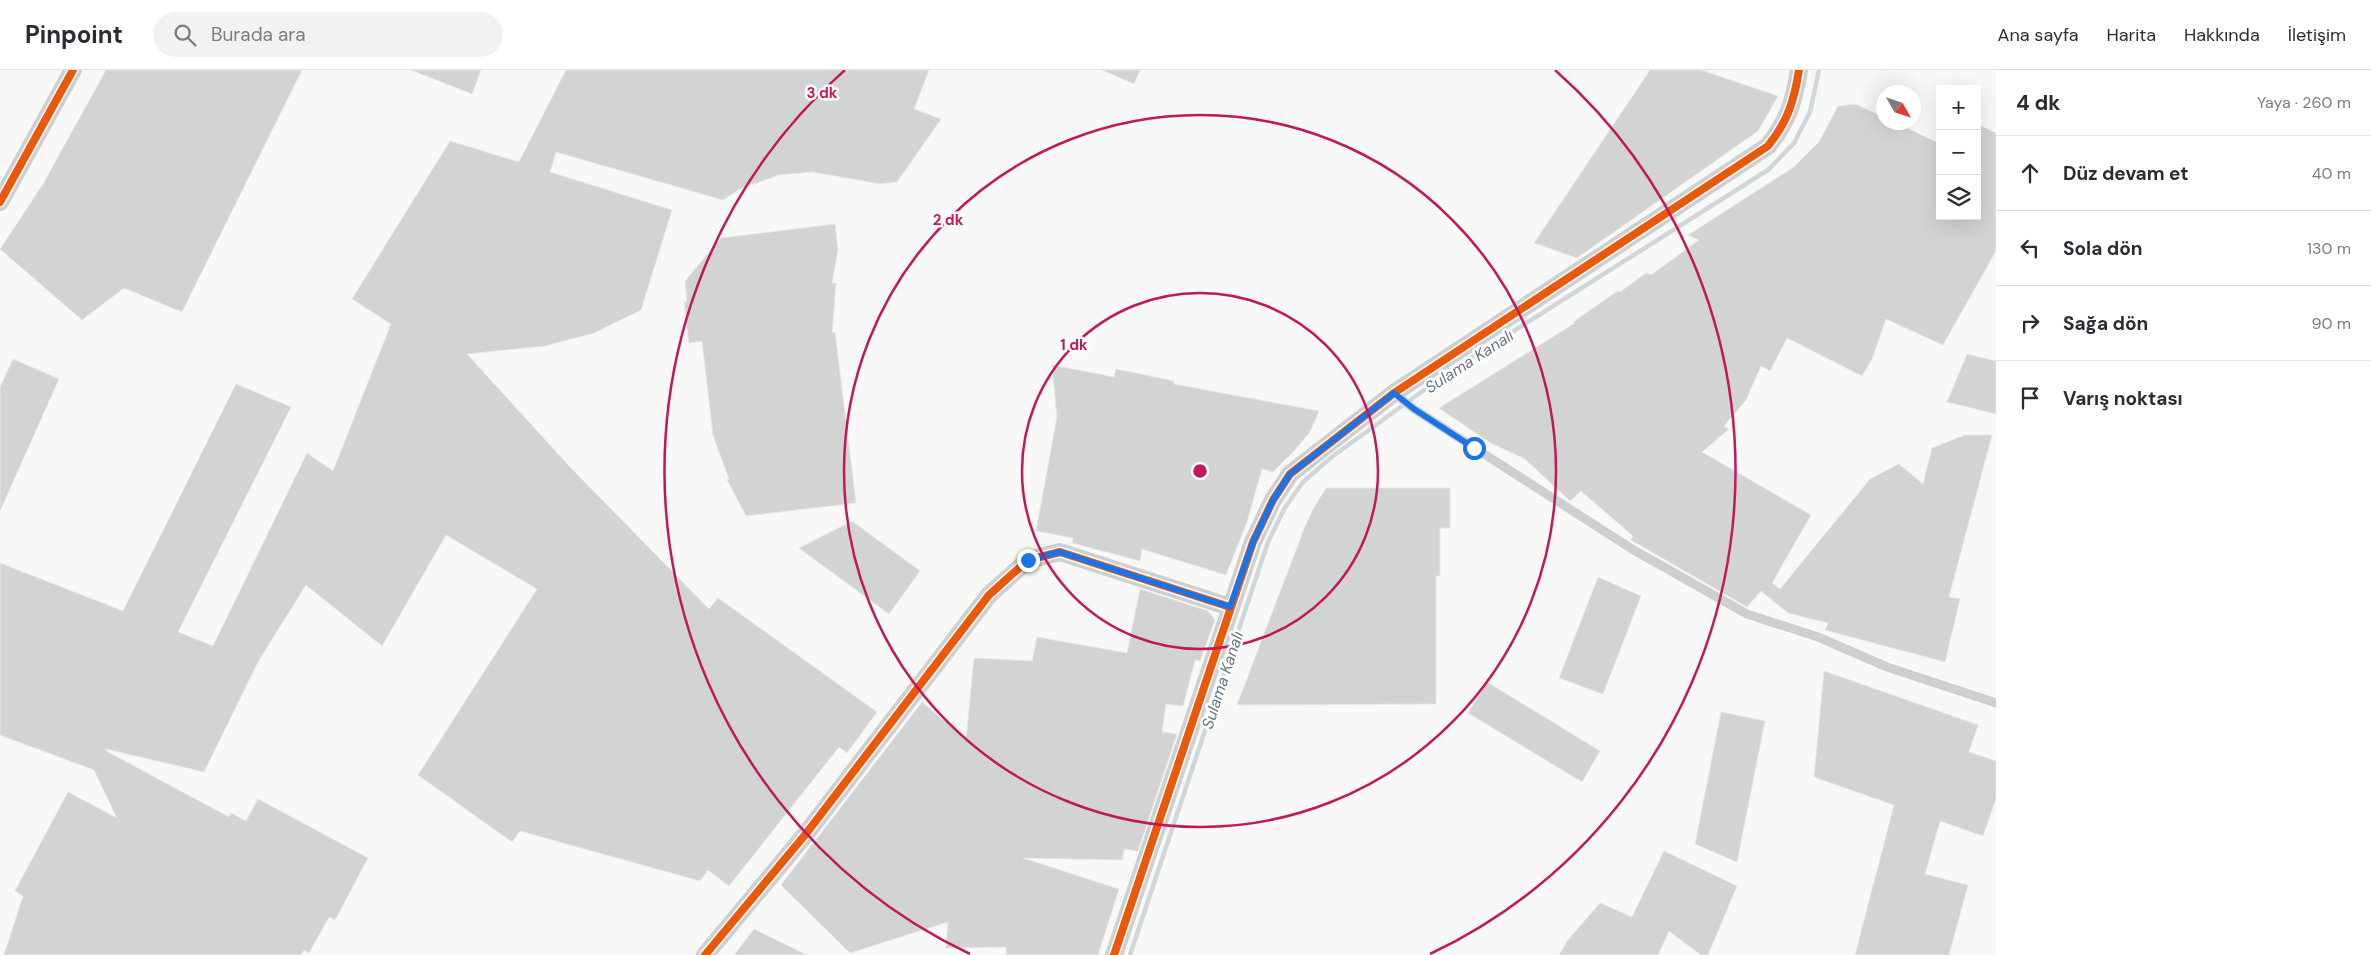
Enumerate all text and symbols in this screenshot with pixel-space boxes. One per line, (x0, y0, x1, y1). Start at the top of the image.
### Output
search box (153, 12, 503, 57)
text: Pinpoint (25, 19, 123, 50)
icon: search (171, 21, 199, 49)
text: Burada ara (211, 22, 306, 47)
text: Ana sayfa (1998, 23, 2078, 47)
text: Harita (2106, 23, 2156, 47)
text: Hakkında (2184, 23, 2260, 47)
text: İletişim (2288, 23, 2346, 47)
text: 3 dk (806, 83, 838, 103)
north arrow (1876, 85, 1921, 130)
map controls (1936, 85, 1981, 220)
button: + (1936, 85, 1981, 130)
text: 4 dk (2016, 89, 2060, 117)
text: Yaya · 260 m (2257, 92, 2351, 113)
button: − (1936, 130, 1981, 175)
icon: ahead (2016, 159, 2044, 187)
text: Düz devam et (2063, 161, 2189, 186)
text: 40 m (2312, 163, 2351, 184)
button: layers (1936, 175, 1981, 220)
text: 2 dk (933, 210, 964, 230)
icon: left (2016, 234, 2044, 262)
text: Sola dön (2063, 236, 2143, 261)
text: 130 m (2307, 238, 2351, 259)
icon: right (2016, 309, 2044, 337)
text: Sağa dön (2063, 311, 2148, 336)
text: 90 m (2311, 313, 2351, 334)
water label: Sulama Kanalı (1421, 325, 1518, 398)
text: 1 dk (1060, 335, 1088, 355)
icon: arrive (2016, 384, 2044, 412)
text: Varış noktası (2063, 386, 2183, 411)
route start (1463, 437, 1486, 460)
centre of rings (1191, 462, 1209, 480)
route end (1017, 549, 1040, 572)
water label: Sulama Kanalı (1197, 628, 1248, 732)

